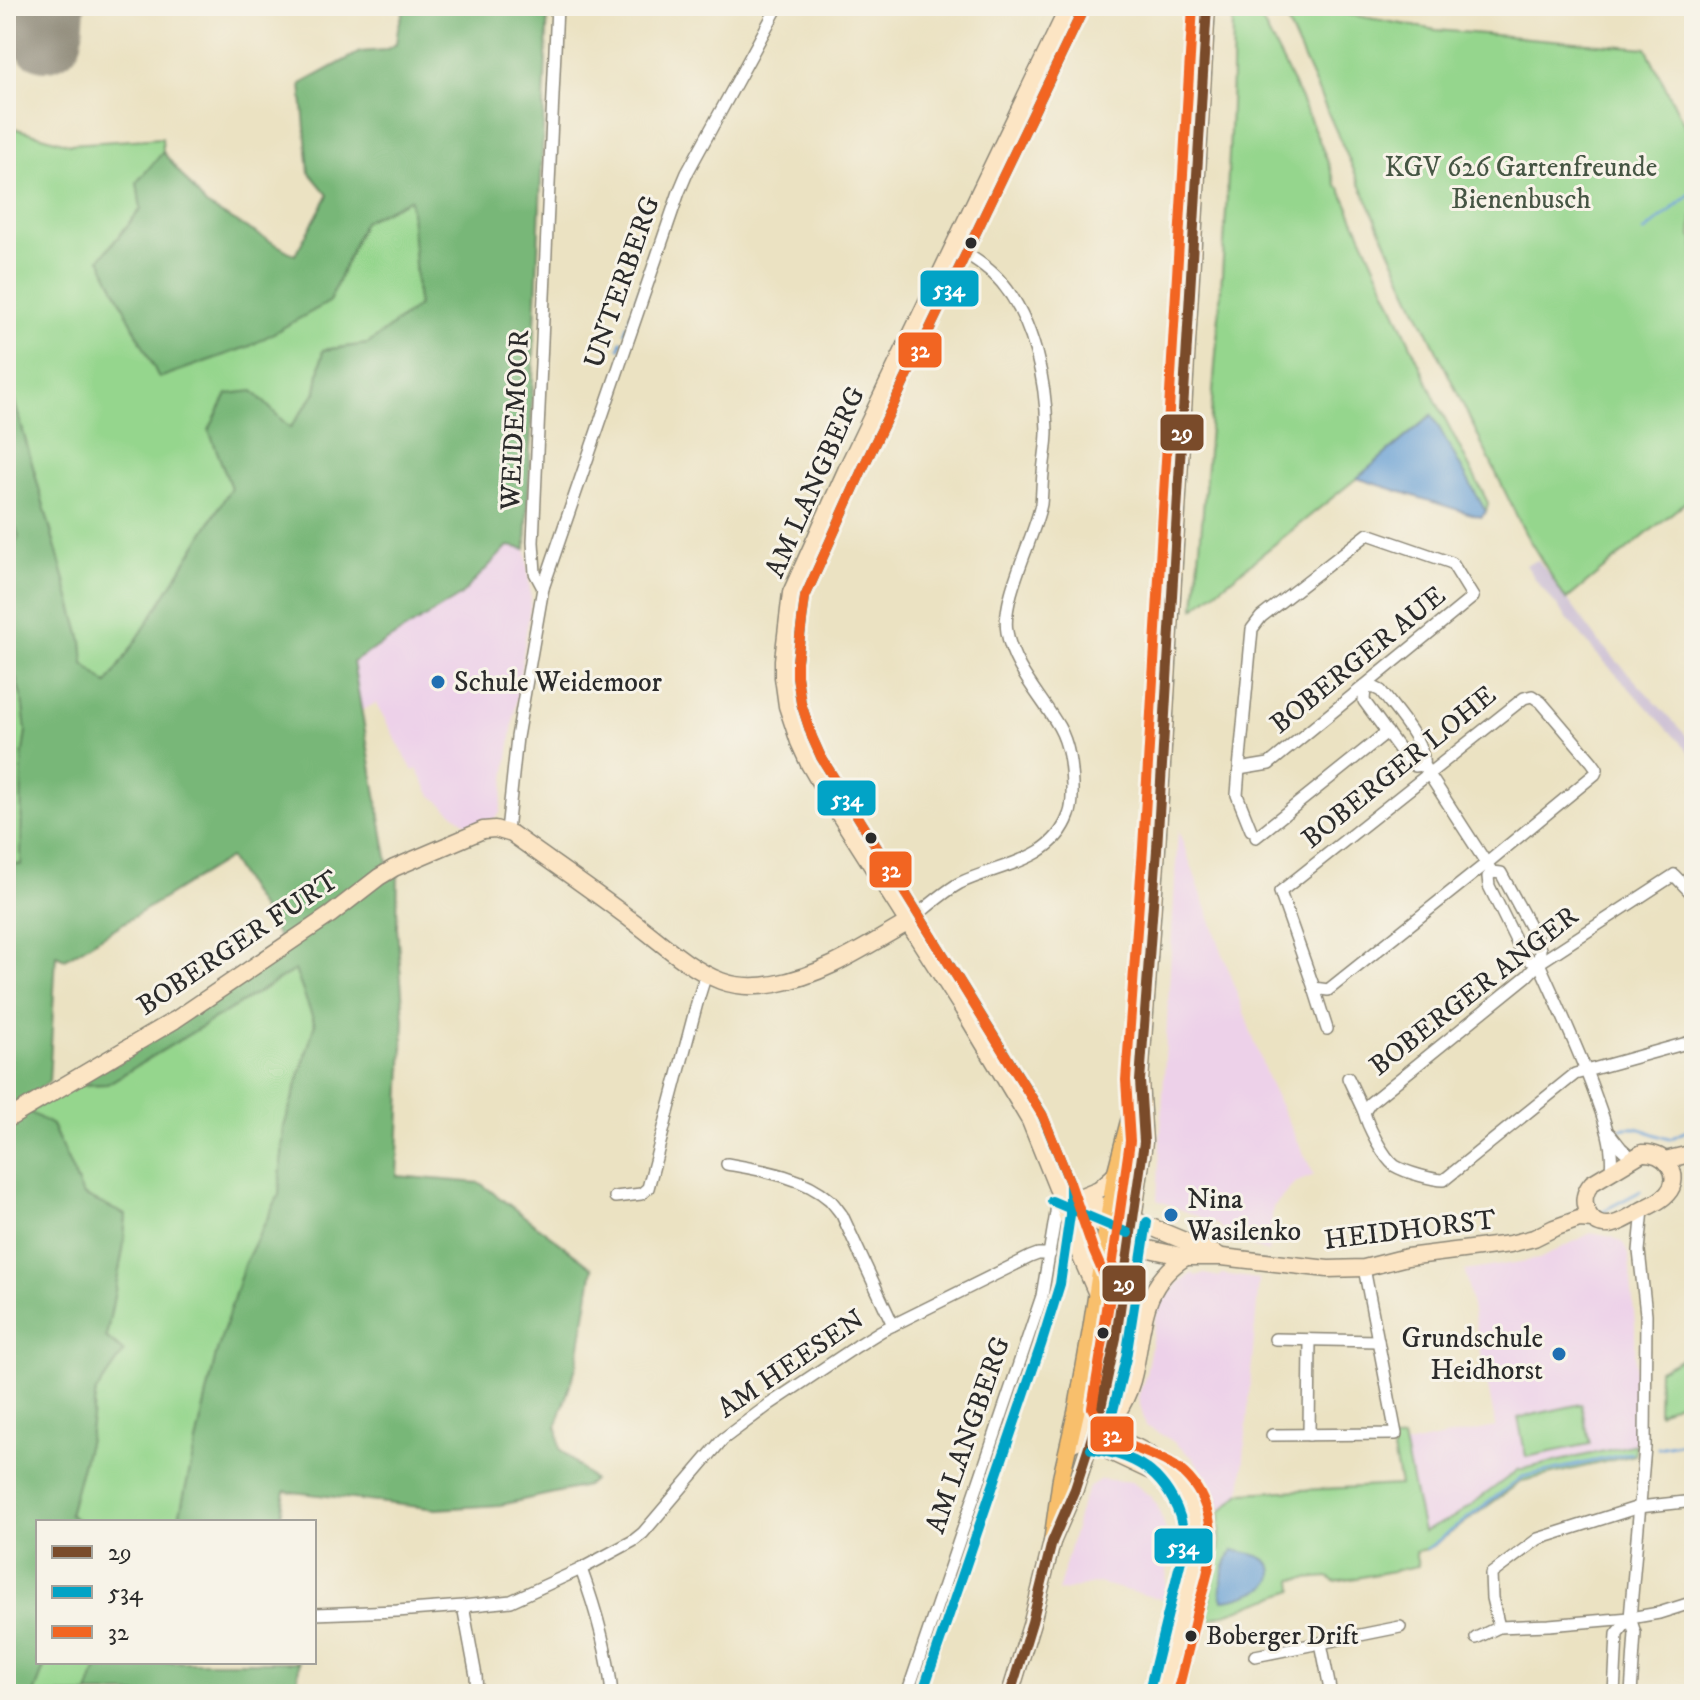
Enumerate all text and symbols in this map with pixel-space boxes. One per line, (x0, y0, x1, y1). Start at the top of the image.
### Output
park label: KGV 626 Gartenfreunde Bienenbusch (1385, 150, 1657, 217)
street label: UNTERBERG (576, 191, 668, 373)
unlabelled marker (963, 235, 979, 251)
line badge: 534 (919, 269, 980, 308)
text: 534 (932, 276, 966, 303)
street label: WEIDEMOOR (493, 328, 537, 512)
line badge: 32 (897, 331, 943, 369)
text: 32 (910, 337, 931, 364)
street label: AM LANGBERG (757, 381, 873, 583)
line badge: 29 (1159, 413, 1205, 452)
text: 29 (1171, 420, 1193, 447)
street label: BOBERGER AUE (1263, 578, 1453, 742)
place label: Schule Weidemoor (454, 665, 662, 700)
marker: Schule Weidemoor (429, 673, 447, 691)
street label: BOBERGER LOHE (1295, 678, 1503, 856)
line badge: 534 (816, 779, 877, 817)
text: 534 (830, 786, 864, 813)
unlabelled marker (863, 830, 879, 846)
line badge: 32 (868, 850, 913, 889)
text: 32 (881, 857, 902, 884)
street label: BOBERGER FURT (130, 863, 346, 1023)
street label: BOBERGER ANGER (1362, 898, 1586, 1084)
place label: Nina Wasilenko (1186, 1182, 1301, 1249)
street label: HEIDHORST (1322, 1202, 1498, 1258)
marker: Nina Wasilenko (1162, 1206, 1180, 1224)
line badge: 29 (1101, 1264, 1147, 1303)
text: 29 (1113, 1271, 1135, 1298)
street label: AM HEESEN (711, 1302, 871, 1426)
place label: Grundschule Heidhorst (1402, 1321, 1543, 1388)
unlabelled marker (1095, 1325, 1111, 1341)
street label: AM LANGBERG (918, 1332, 1018, 1538)
marker: Grundschule Heidhorst (1550, 1345, 1568, 1363)
line badge: 32 (1089, 1415, 1135, 1453)
text: 32 (1102, 1422, 1123, 1449)
legend (36, 1520, 316, 1664)
line badge: 534 (1153, 1527, 1214, 1565)
text: 534 (1166, 1534, 1200, 1561)
text: 29 (108, 1538, 132, 1568)
text: 534 (108, 1578, 144, 1608)
text: 32 (108, 1618, 129, 1648)
place label: Boberger Drift (1206, 1620, 1359, 1653)
marker: Boberger Drift (1183, 1628, 1199, 1644)

